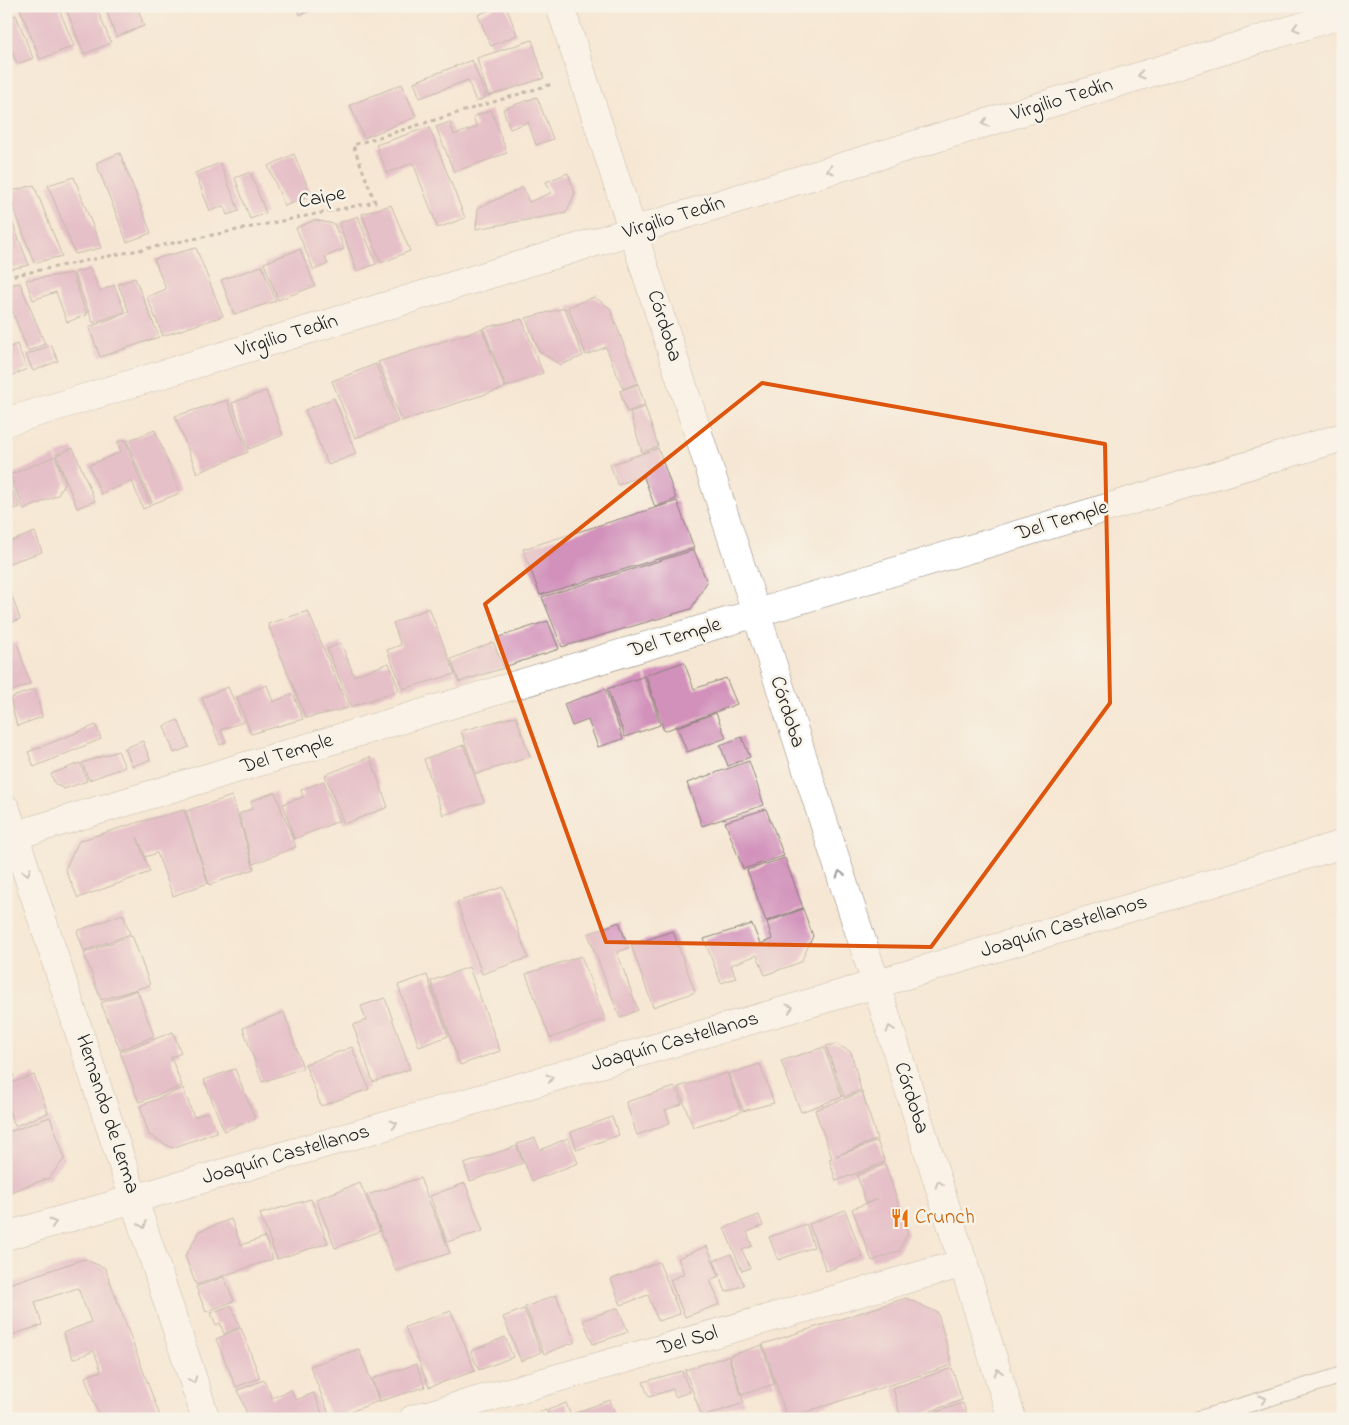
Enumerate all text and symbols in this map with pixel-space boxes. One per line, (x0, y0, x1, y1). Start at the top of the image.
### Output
one-way arrow (1292, 22, 1301, 32)
street label: Virgilio Tedín (1006, 70, 1117, 132)
one-way arrow (1137, 70, 1145, 80)
one-way arrow (982, 117, 990, 127)
one-way arrow (826, 165, 835, 175)
street label: Caipe (296, 179, 349, 217)
street label: Virgilio Tedín (618, 188, 729, 250)
street label: Córdoba (638, 286, 690, 366)
street label: Virgilio Tedín (231, 306, 342, 368)
street label: Del Temple (1011, 493, 1112, 550)
street label: Del Temple (624, 610, 725, 667)
street label: Córdoba (761, 672, 813, 752)
street label: Del Temple (236, 726, 337, 783)
one-way arrow (21, 867, 31, 875)
one-way arrow (836, 871, 846, 879)
street label: Joaquín Castellanos (977, 887, 1151, 967)
street label: Joaquín Castellanos (588, 1004, 762, 1080)
one-way arrow (785, 1004, 794, 1014)
one-way arrow (885, 1025, 895, 1034)
street label: Hernando de Lerma (67, 1030, 147, 1198)
street label: Córdoba (885, 1058, 937, 1138)
one-way arrow (545, 1074, 554, 1084)
street label: Joaquín Castellanos (199, 1117, 373, 1193)
one-way arrow (389, 1119, 398, 1129)
one-way arrow (934, 1180, 944, 1188)
place label: Crunch (915, 1203, 975, 1233)
restaurant icon: Crunch (889, 1207, 911, 1229)
one-way arrow (48, 1218, 57, 1228)
one-way arrow (138, 1221, 148, 1229)
street label: Del Sol (654, 1318, 721, 1364)
one-way arrow (993, 1369, 1003, 1377)
one-way arrow (188, 1375, 198, 1384)
one-way arrow (1259, 1395, 1267, 1405)

